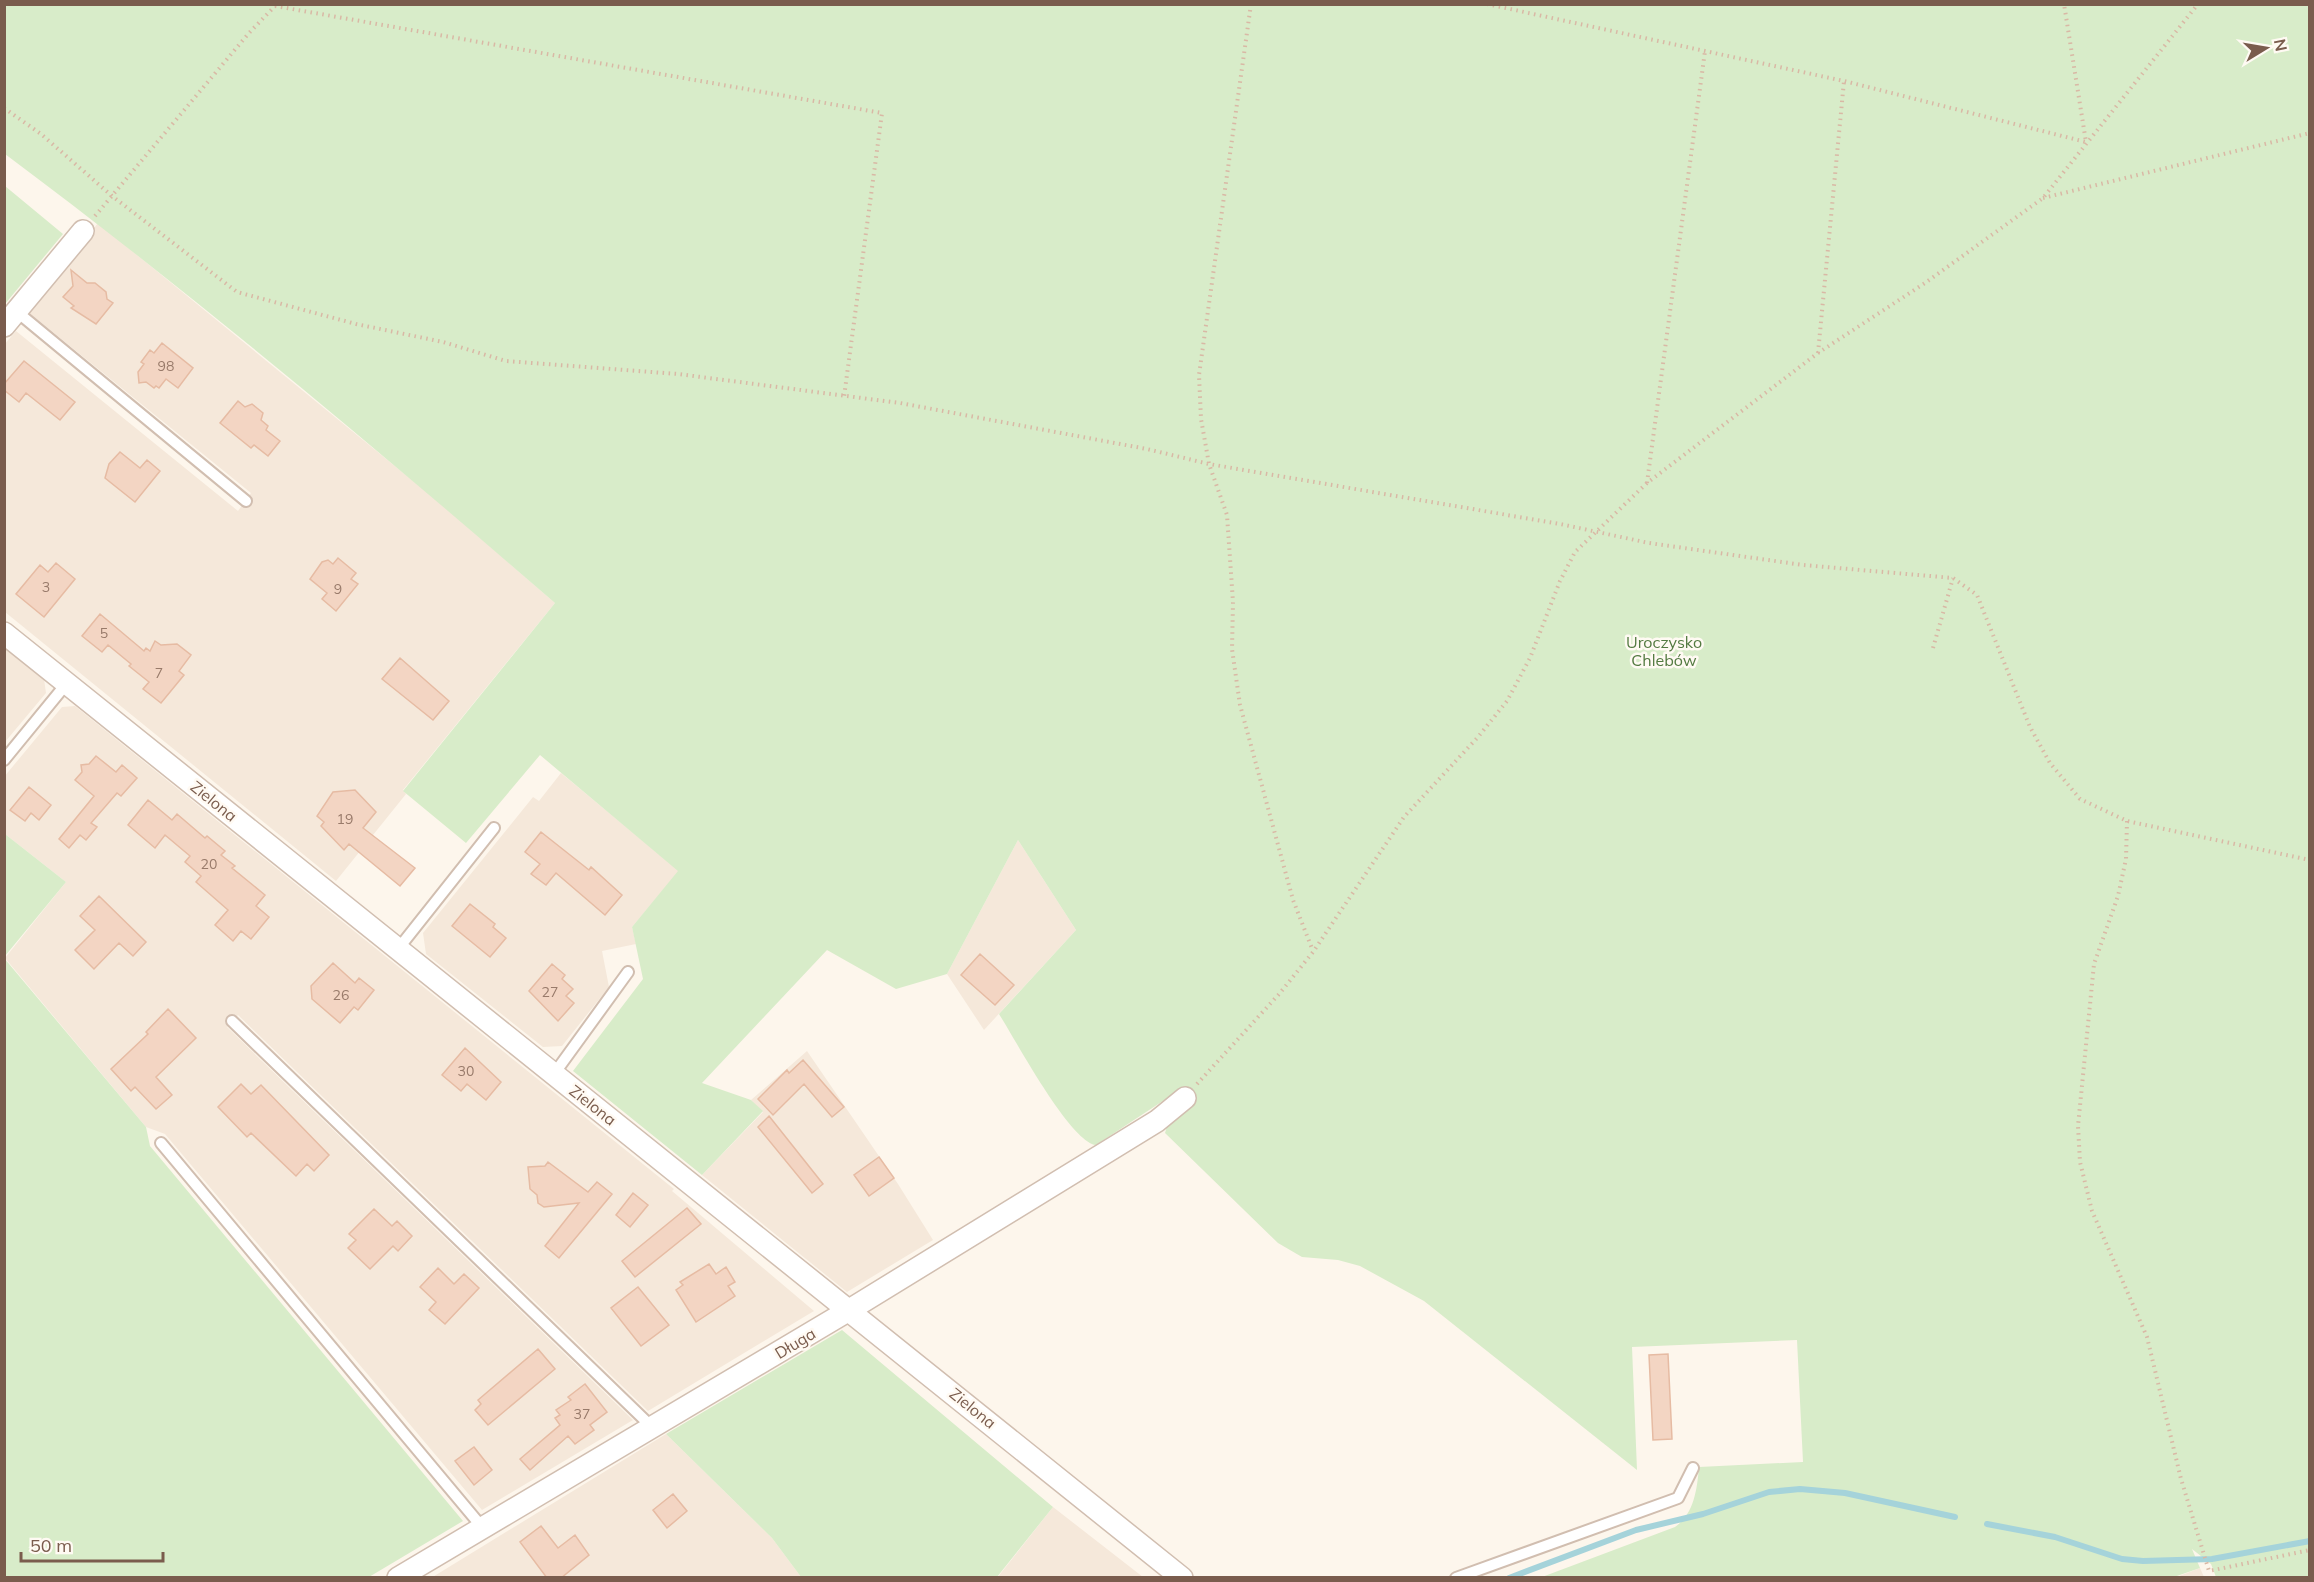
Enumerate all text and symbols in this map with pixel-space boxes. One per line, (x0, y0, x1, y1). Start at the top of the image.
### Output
north arrow (2236, 18, 2296, 78)
text: N (2270, 37, 2292, 53)
house number: 98 (158, 357, 174, 375)
house number: 3 (42, 578, 50, 596)
house number: 9 (334, 580, 342, 598)
house number: 5 (100, 624, 108, 642)
park label: Uroczysko Chlebów (1626, 632, 1702, 670)
house number: 7 (155, 664, 163, 682)
street label: Zielona (187, 776, 241, 826)
house number: 19 (337, 810, 353, 828)
house number: 20 (201, 855, 217, 873)
house number: 27 (542, 983, 558, 1001)
house number: 26 (333, 986, 349, 1004)
house number: 30 (458, 1062, 474, 1080)
street label: Zielona (566, 1081, 620, 1129)
street label: Długa (771, 1323, 819, 1363)
street label: Zielona (946, 1383, 1000, 1433)
house number: 37 (574, 1405, 590, 1423)
scale bar (21, 1525, 164, 1563)
text: 50 m (30, 1534, 72, 1557)

